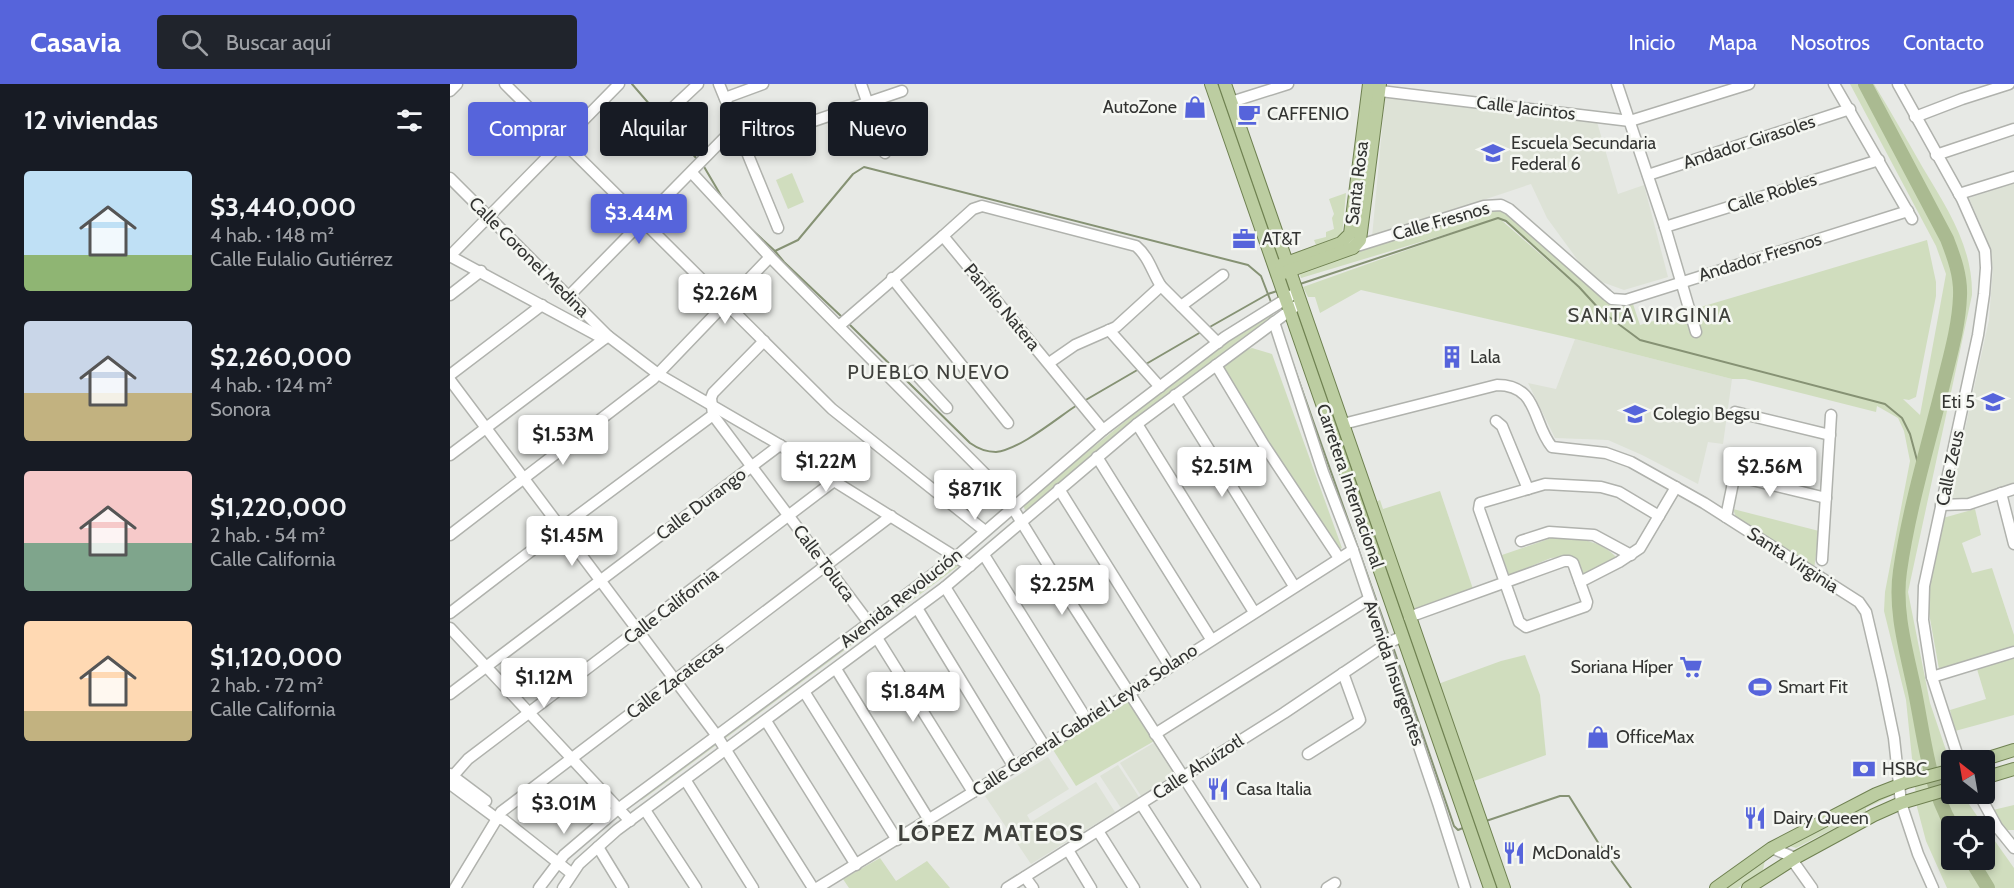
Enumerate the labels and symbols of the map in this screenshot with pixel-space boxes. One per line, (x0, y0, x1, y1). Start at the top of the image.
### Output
street label: Calle Jacintos (1475, 91, 1577, 125)
shop icon: AutoZone (1182, 94, 1208, 120)
place label: AutoZone (1103, 96, 1177, 118)
cafe icon: CAFFENIO (1236, 101, 1262, 127)
place label: CAFFENIO (1267, 103, 1349, 125)
street label: Andador Girasoles (1680, 110, 1818, 174)
place label: Escuela Secundaria Federal 6 (1511, 132, 1657, 175)
street label: Santa Rosa (1341, 139, 1373, 226)
school or university icon: Escuela Secundaria Federal 6 (1480, 140, 1506, 166)
street label: Calle Robles (1725, 168, 1819, 218)
street label: Calle Coronel Medina (464, 192, 594, 322)
pin: $3.44M (590, 194, 688, 245)
street label: Calle Fresnos (1390, 197, 1492, 245)
office icon: AT&T (1231, 226, 1257, 252)
place label: AT&T (1262, 228, 1301, 250)
street label: Andador Fresnos (1696, 228, 1824, 286)
street label: Pánfilo Natera (959, 259, 1045, 355)
pin: $2.26M (676, 274, 774, 325)
district label: SANTA VIRGINIA (1568, 303, 1732, 327)
building icon: Lala (1439, 344, 1465, 370)
place label: Lala (1470, 346, 1501, 368)
district label: PUEBLO NUEVO (847, 360, 1011, 384)
school or university icon: Eti 5 (1980, 389, 2006, 415)
place label: Eti 5 (1942, 391, 1975, 413)
street label: Carretera Internacional (1312, 401, 1389, 572)
school or university icon: Colegio Begsu (1622, 401, 1648, 427)
place label: Colegio Begsu (1653, 403, 1760, 425)
pin: $1.53M (514, 415, 612, 466)
street label: Calle Zeus (1931, 428, 1969, 508)
pin: $1.22M (777, 442, 875, 493)
pin: $2.51M (1173, 447, 1271, 498)
pin: $2.56M (1721, 447, 1819, 498)
street label: Calle Durango (652, 463, 750, 545)
pin: $871K (933, 470, 1017, 521)
pin: $1.45M (523, 516, 621, 567)
street label: Calle Toluca (788, 520, 860, 606)
street label: Santa Virginia (1743, 522, 1843, 598)
street label: Avenida Revolución (836, 544, 966, 652)
street label: Calle California (619, 563, 723, 649)
pin: $2.25M (1013, 565, 1111, 616)
street label: Avenida Insurgentes (1359, 597, 1429, 749)
street label: Calle Zacatecas (622, 636, 728, 724)
street label: Calle General Gabriel Leyva Solano (968, 639, 1202, 801)
supermarket icon: Soriana Híper (1678, 654, 1704, 680)
place label: Soriana Híper (1570, 656, 1673, 678)
pin: $1.12M (495, 658, 593, 709)
pin: $1.84M (864, 672, 962, 723)
sports icon: Smart Fit (1747, 674, 1773, 700)
place label: Smart Fit (1778, 676, 1848, 698)
shop icon: OfficeMax (1585, 724, 1611, 750)
place label: OfficeMax (1616, 726, 1695, 748)
street label: Calle Ahuízotl (1148, 729, 1248, 805)
north arrow (1941, 750, 1995, 804)
bank icon: HSBC (1851, 756, 1877, 782)
place label: HSBC (1882, 758, 1927, 780)
restaurant icon: Casa Italia (1205, 776, 1231, 802)
place label: Casa Italia (1236, 778, 1312, 800)
pin: $3.01M (515, 784, 613, 835)
restaurant icon: Dairy Queen (1742, 805, 1768, 831)
place label: Dairy Queen (1773, 807, 1869, 829)
district label: LÓPEZ MATEOS (897, 818, 1085, 847)
restaurant icon: McDonald's (1501, 840, 1527, 866)
place label: McDonald's (1532, 842, 1620, 864)

